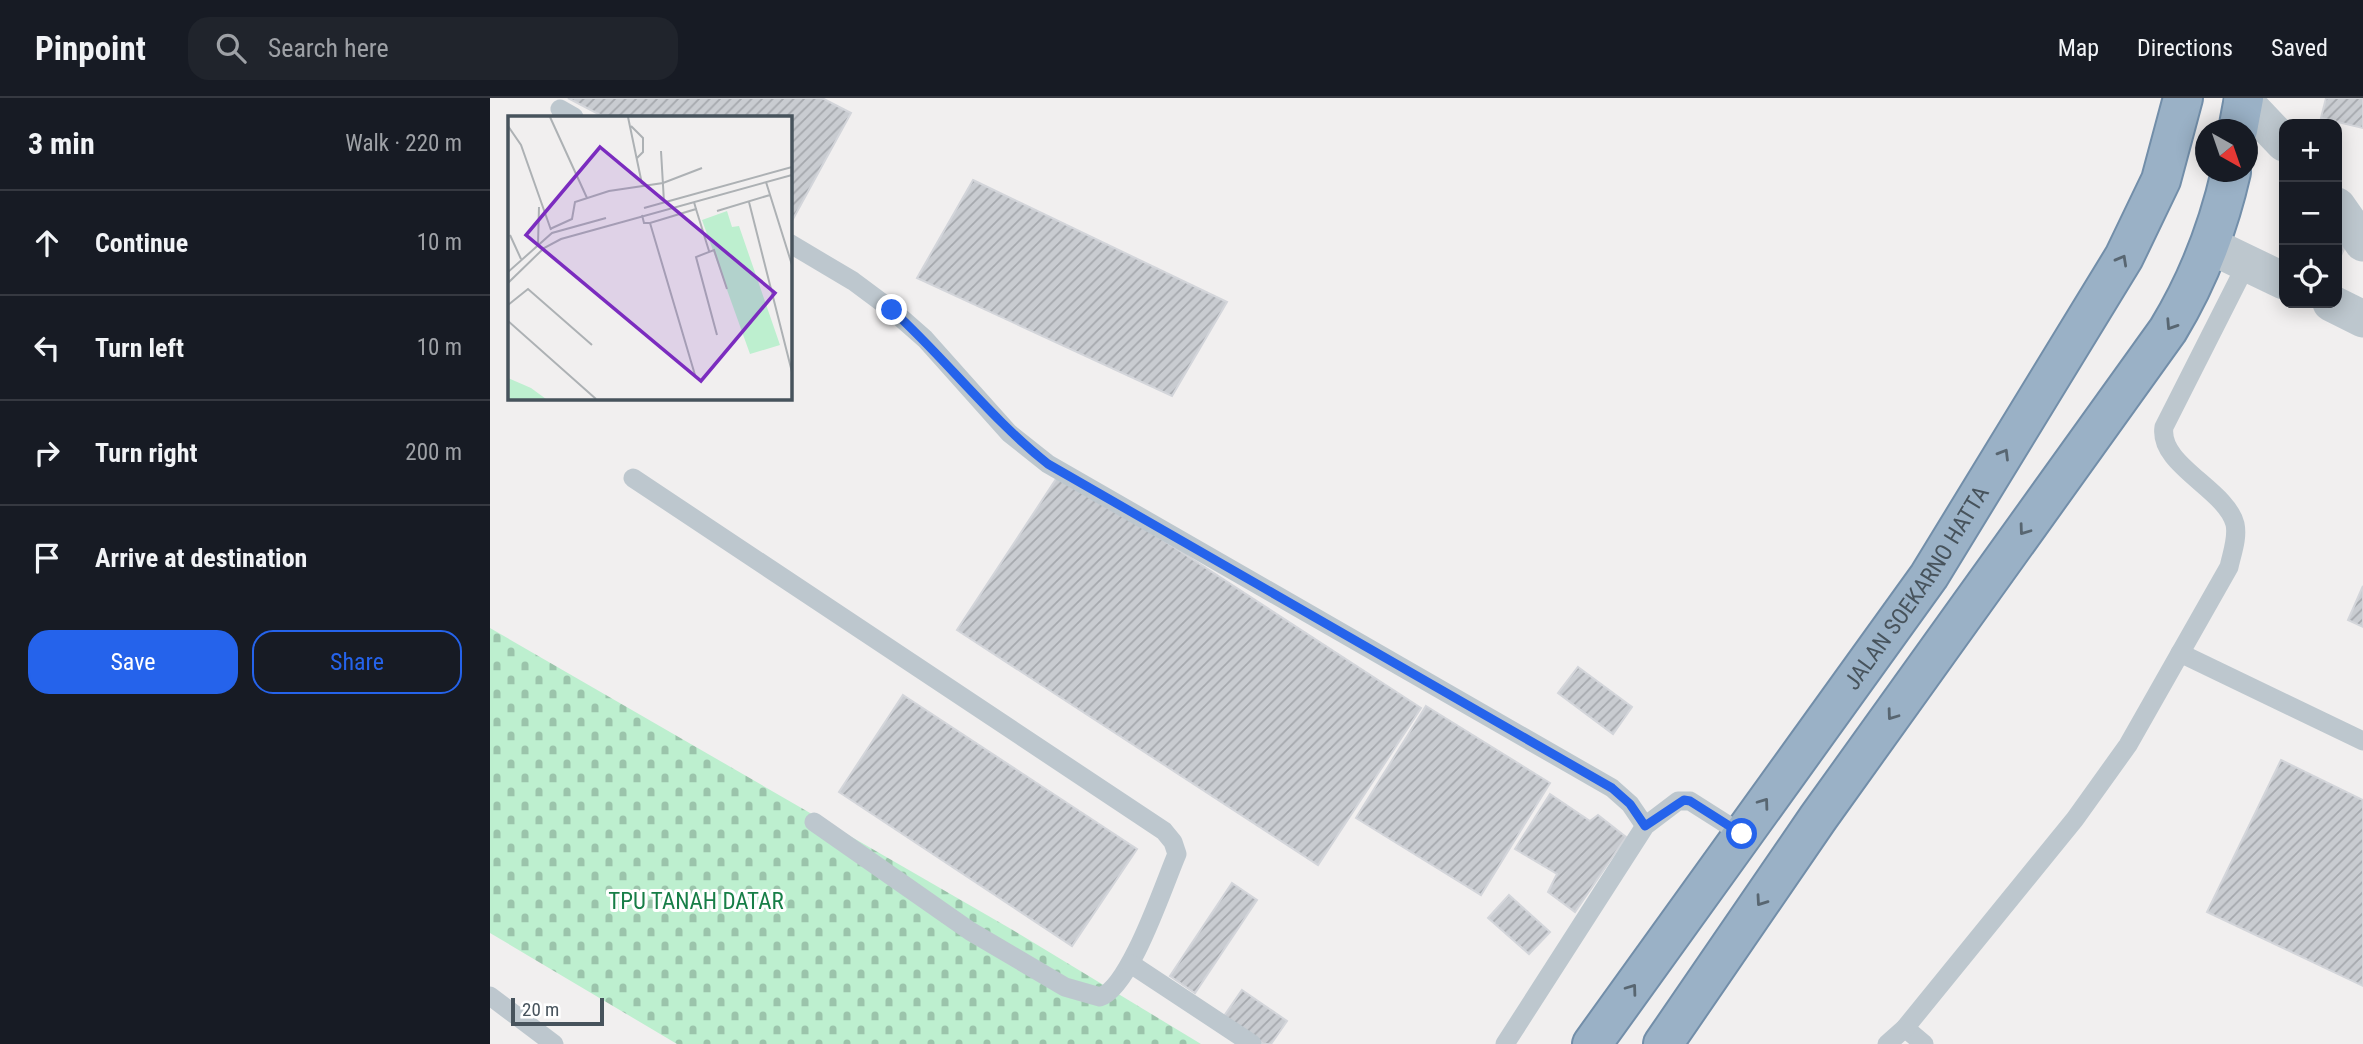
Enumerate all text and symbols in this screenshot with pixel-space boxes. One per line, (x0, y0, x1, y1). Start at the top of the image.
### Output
search box (188, 17, 678, 80)
text: Pinpoint (35, 29, 146, 68)
icon: search (212, 29, 250, 67)
text: Search here (268, 33, 389, 63)
text: Map (2058, 34, 2099, 62)
text: Directions (2137, 34, 2233, 62)
text: Saved (2271, 34, 2328, 62)
inset map (508, 116, 791, 399)
north arrow (2195, 119, 2258, 182)
map controls (2279, 119, 2342, 308)
button: + (2279, 119, 2342, 182)
text: 3 min (28, 126, 95, 161)
text: Walk · 220 m (345, 130, 462, 157)
button: − (2279, 182, 2342, 245)
icon: ahead (28, 224, 66, 262)
text: Continue (95, 228, 188, 258)
text: 10 m (417, 229, 462, 256)
button: locate (2279, 245, 2342, 308)
one-way arrow (2114, 255, 2127, 267)
route end (876, 294, 907, 325)
one-way arrow (2166, 318, 2179, 331)
icon: left (28, 329, 66, 367)
text: Turn left (95, 333, 184, 363)
text: 10 m (417, 334, 462, 361)
icon: right (28, 434, 66, 472)
text: Turn right (95, 438, 197, 468)
text: 200 m (405, 439, 462, 466)
one-way arrow (1995, 449, 2008, 462)
street label: JALAN SOEKARNO HATTA (1839, 481, 1995, 695)
one-way arrow (2020, 522, 2032, 535)
icon: arrive (28, 539, 66, 577)
text: Arrive at destination (95, 543, 307, 573)
button: Save (28, 630, 238, 694)
button: Share (252, 630, 462, 694)
one-way arrow (1888, 707, 1900, 720)
one-way arrow (1756, 798, 1768, 811)
route start (1726, 818, 1757, 849)
park label: TPU TANAH DATAR (608, 888, 784, 915)
one-way arrow (1757, 893, 1769, 906)
one-way arrow (1624, 984, 1636, 996)
scale bar (511, 995, 604, 1027)
text: 20 m (522, 998, 559, 1021)

